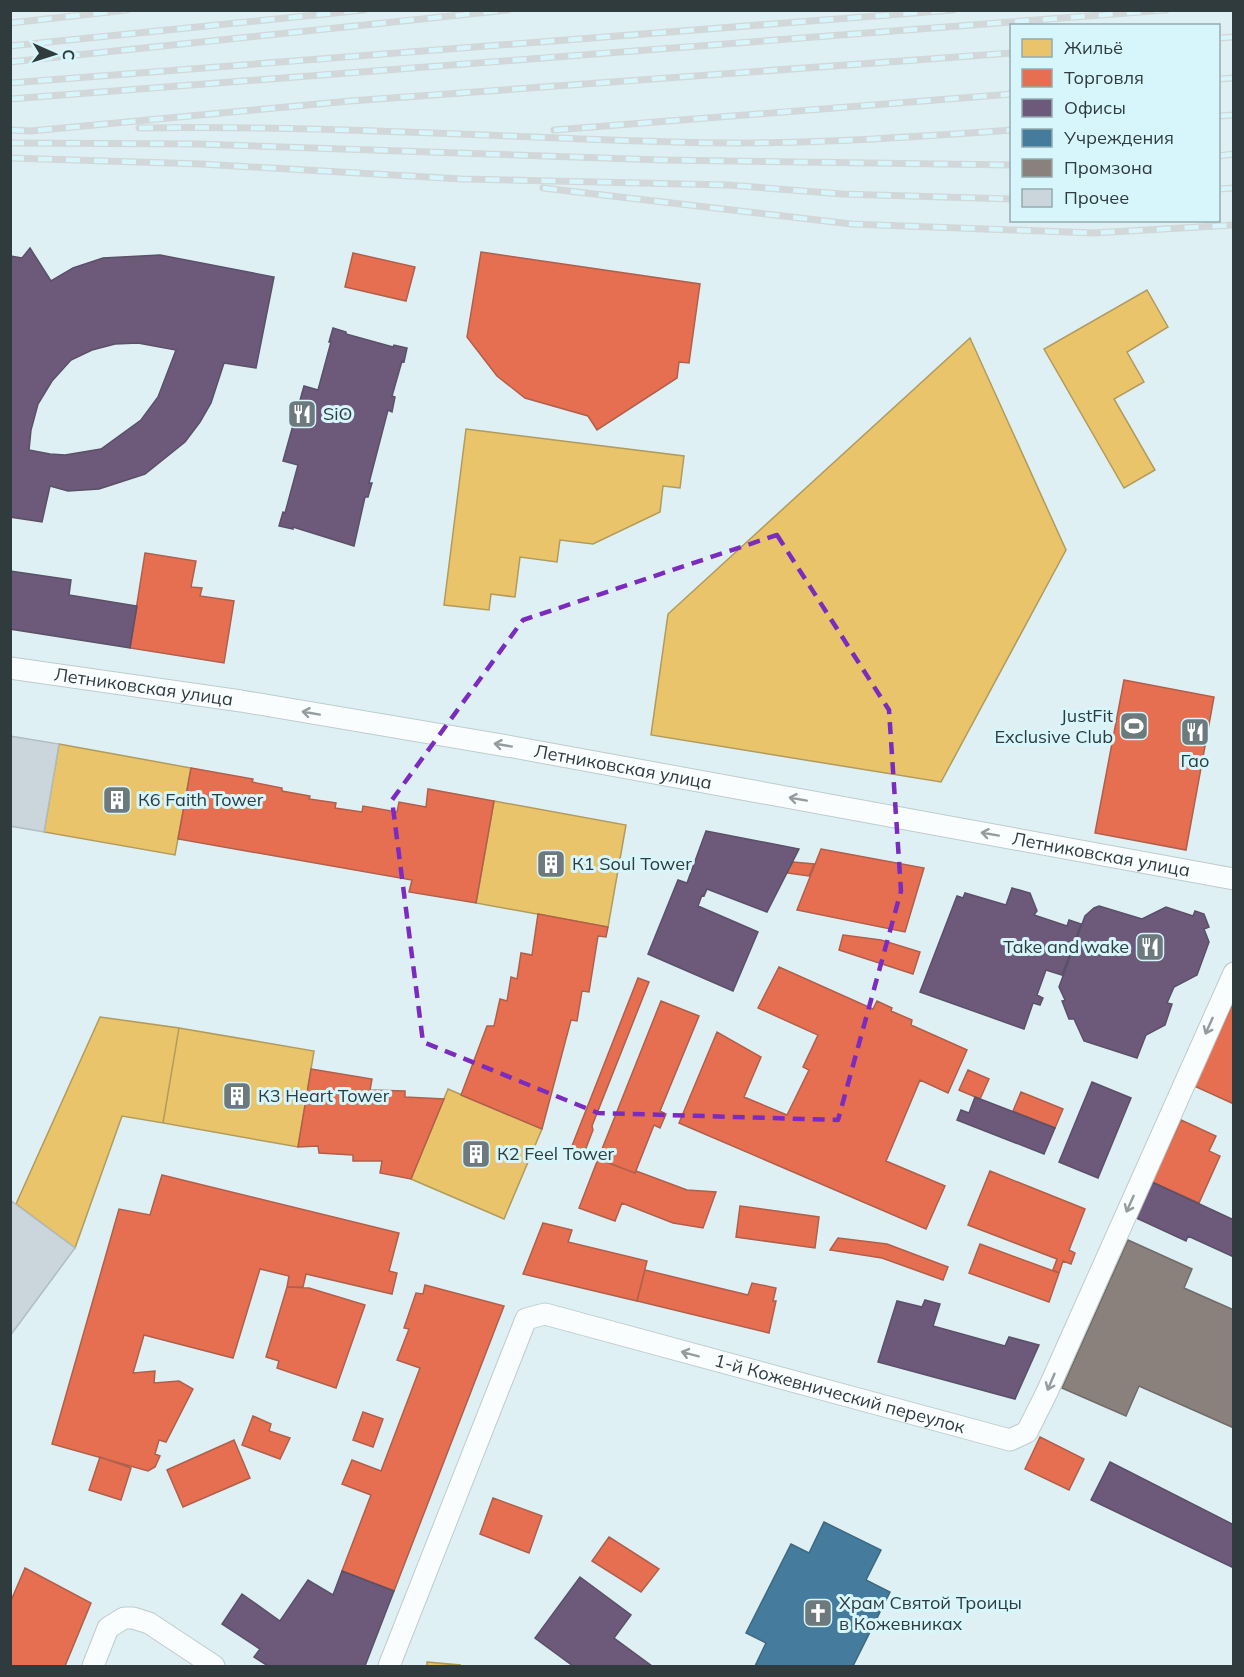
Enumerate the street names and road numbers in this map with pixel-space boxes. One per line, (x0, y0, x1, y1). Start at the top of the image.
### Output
street label: Летниковская улица (53, 662, 235, 711)
street label: Летниковская улица (532, 739, 714, 794)
street label: Летниковская улица (1010, 827, 1192, 882)
street label: 1-й Кожевнический переулок (712, 1348, 968, 1438)

